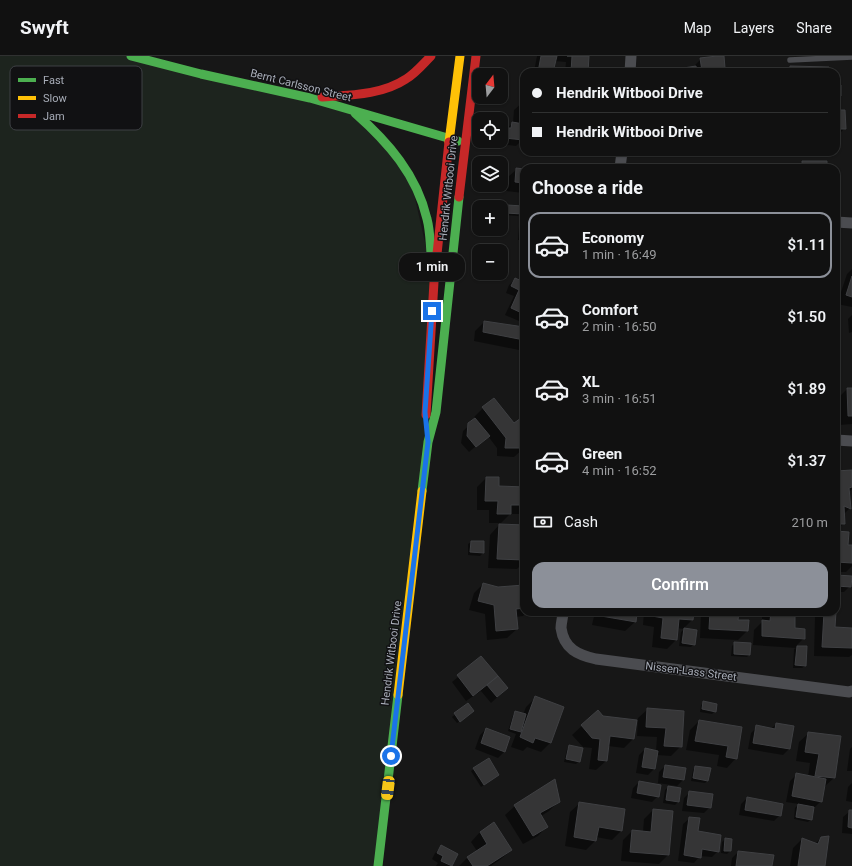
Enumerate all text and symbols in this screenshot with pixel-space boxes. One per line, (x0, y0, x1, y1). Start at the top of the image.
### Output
text: Swyft (20, 16, 69, 39)
text: Map (684, 20, 711, 36)
text: Layers (733, 20, 774, 36)
text: Share (796, 20, 832, 36)
legend (10, 66, 142, 130)
street label: Bernt Carlsson Street (249, 67, 353, 104)
north arrow (472, 68, 508, 104)
map controls (472, 68, 508, 280)
text: Fast (43, 74, 65, 87)
text: Hendrik Witbooi Drive (556, 84, 703, 102)
text: Slow (43, 92, 67, 105)
text: Jam (43, 110, 65, 123)
button: locate (472, 112, 508, 148)
text: Hendrik Witbooi Drive (556, 123, 703, 141)
street label: Hendrik Witbooi Drive (437, 135, 460, 241)
button: layers (472, 156, 508, 192)
text: Choose a ride (532, 177, 643, 198)
button: + (472, 200, 508, 236)
icon: car (534, 227, 570, 263)
text: Economy (582, 229, 644, 247)
text: $1.11 (787, 236, 826, 254)
button: − (472, 244, 508, 280)
text: 1 min · 16:49 (582, 247, 657, 262)
callout: 1 min (399, 253, 465, 281)
text: 1 min (416, 259, 448, 274)
icon: car (534, 299, 570, 335)
text: Comfort (582, 301, 638, 319)
route end (423, 302, 441, 320)
text: $1.50 (787, 308, 826, 326)
text: 2 min · 16:50 (582, 319, 657, 334)
icon: car (534, 371, 570, 407)
text: XL (582, 373, 600, 391)
text: $1.89 (787, 380, 826, 398)
text: 3 min · 16:51 (582, 391, 657, 406)
icon: car (534, 443, 570, 479)
text: Green (582, 445, 622, 463)
text: $1.37 (787, 452, 826, 470)
text: 4 min · 16:52 (582, 463, 657, 478)
icon: cash (532, 511, 554, 533)
text: Cash (564, 513, 598, 531)
text: 210 m (791, 515, 828, 530)
button: Confirm (532, 562, 828, 608)
street label: Hendrik Witbooi Drive (379, 600, 404, 706)
street label: Nissen-Lass Street (645, 659, 738, 684)
route start (382, 747, 400, 765)
car (381, 775, 395, 801)

